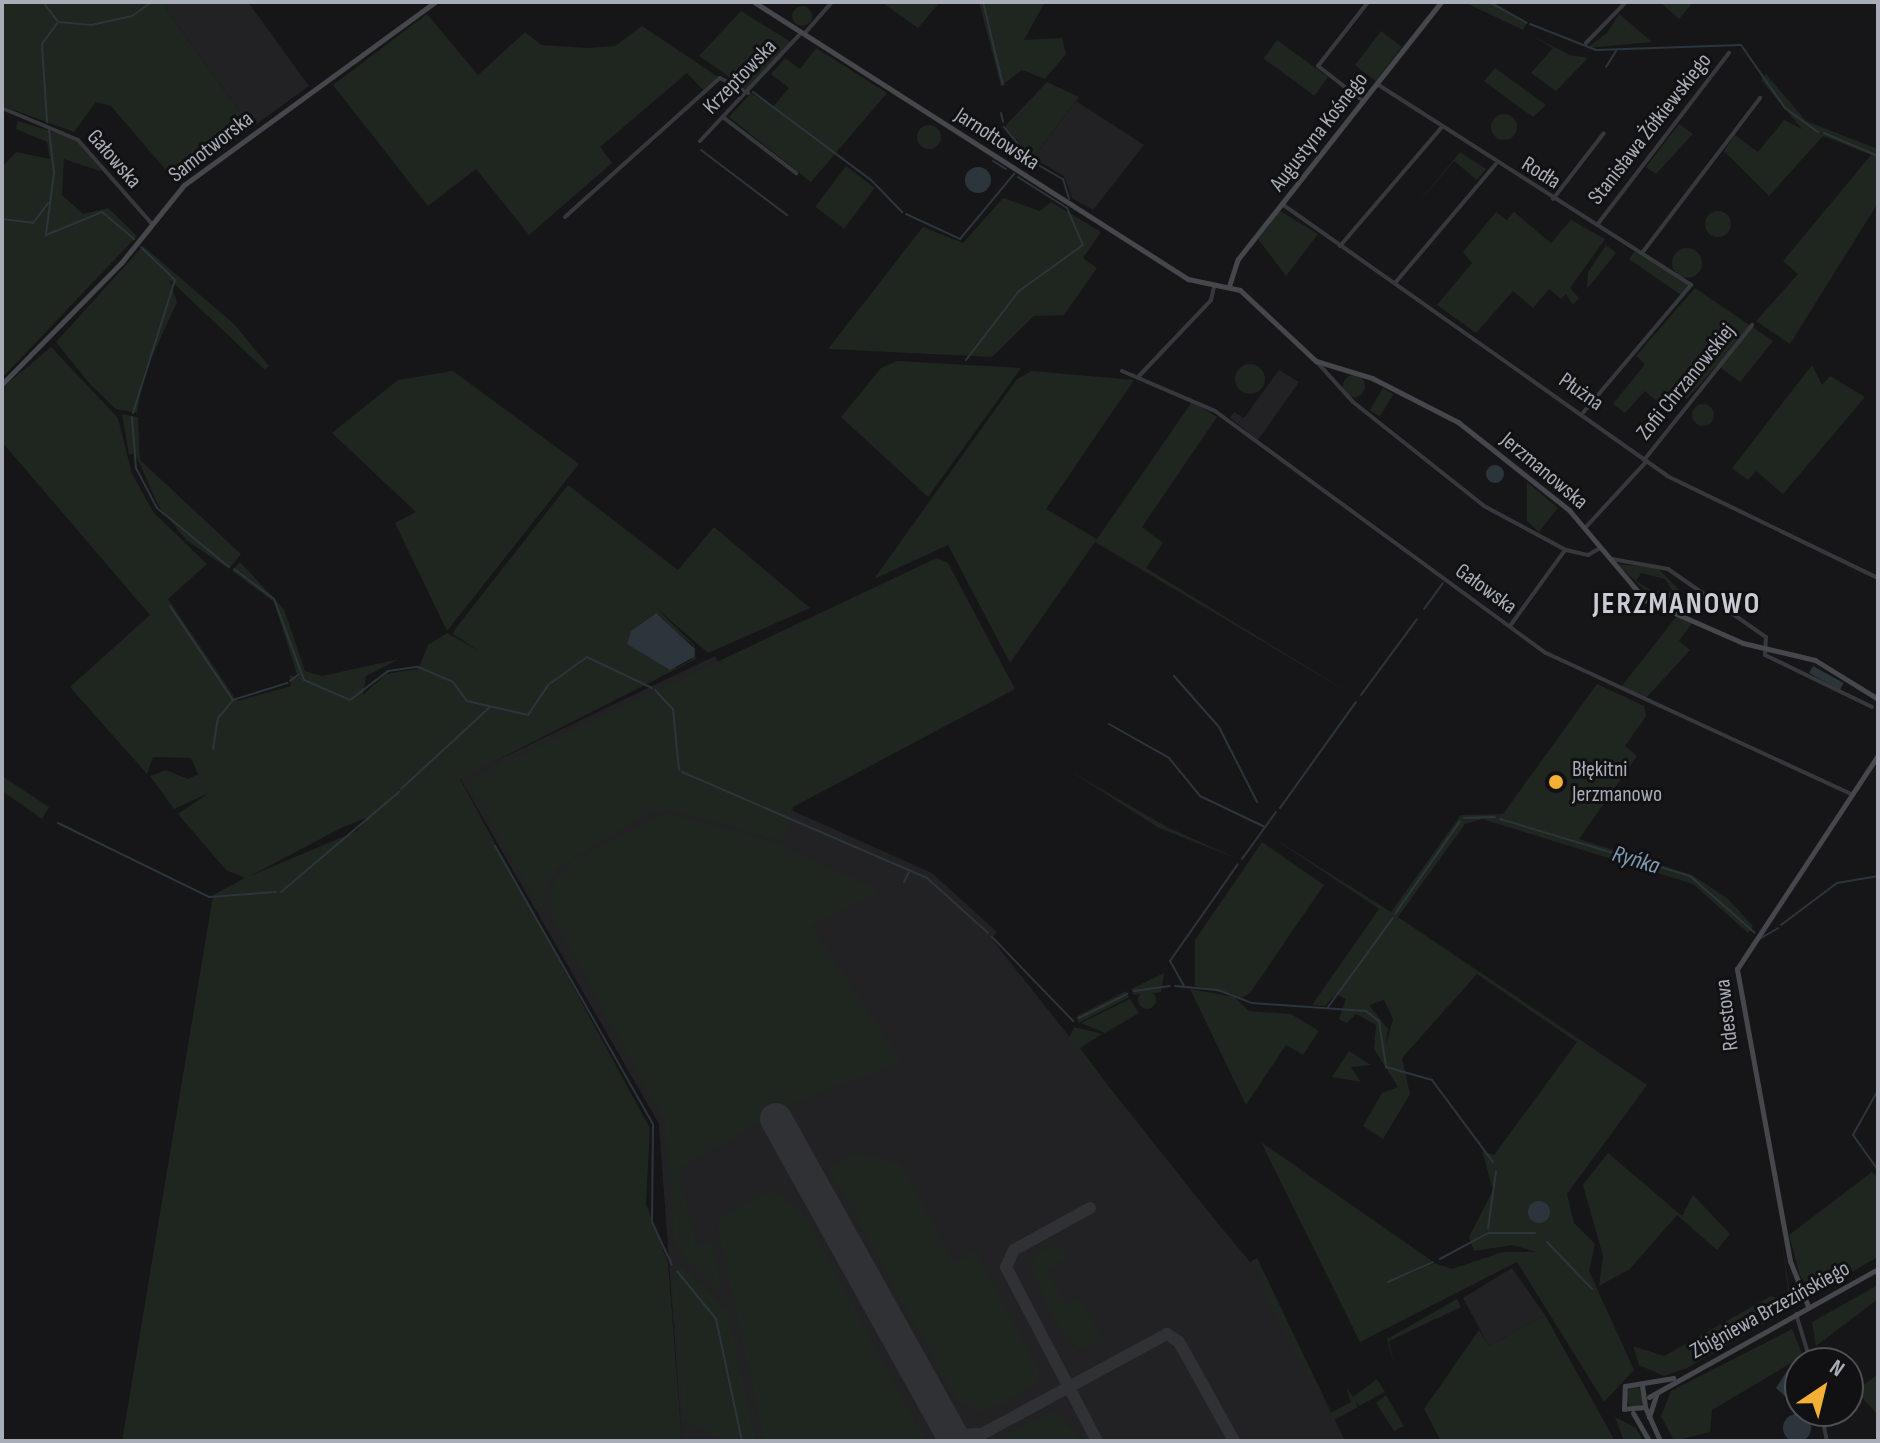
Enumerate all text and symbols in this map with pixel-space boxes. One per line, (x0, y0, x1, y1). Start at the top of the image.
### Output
street label: Krzeptowska (698, 34, 782, 120)
street label: Stanisława Żółkiewskiego (1583, 48, 1717, 210)
street label: Augustyna Kośnego (1264, 67, 1374, 197)
street label: Jarnołtowska (950, 102, 1044, 176)
street label: Samotworska (163, 106, 259, 188)
street label: Gałowska (81, 124, 147, 194)
street label: Rodła (1517, 151, 1565, 195)
street label: Zofii Chrzanowskiej (1631, 319, 1741, 445)
street label: Płużna (1554, 367, 1608, 417)
street label: Jerzmanowska (1495, 427, 1593, 515)
street label: Gałowska (1450, 558, 1522, 620)
district label: JERZMANOWO (1593, 586, 1761, 622)
place label: Błękitni Jerzmanowo (1572, 756, 1662, 808)
marker: Błękitni Jerzmanowo (1547, 773, 1565, 791)
water label: Ryńka (1609, 839, 1663, 881)
street label: Rdestowa (1710, 978, 1744, 1052)
street label: Zbigniewa Brzezińskiego (1686, 1255, 1854, 1365)
north arrow (1784, 1347, 1864, 1427)
text: N (1824, 1354, 1849, 1383)

